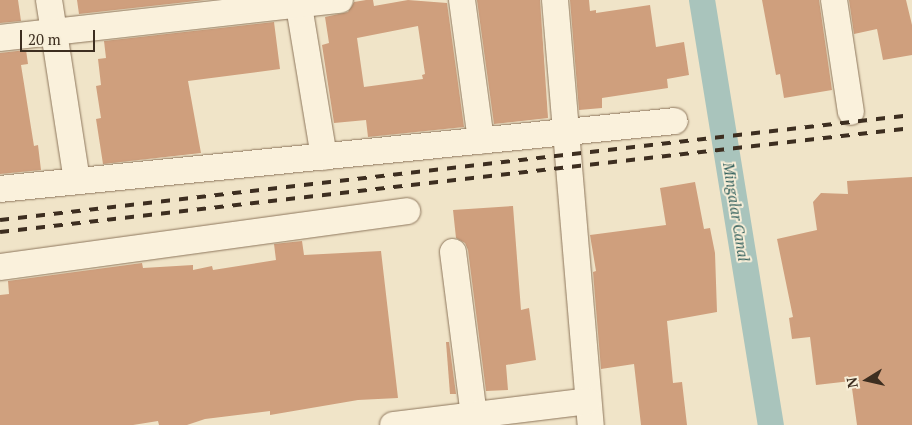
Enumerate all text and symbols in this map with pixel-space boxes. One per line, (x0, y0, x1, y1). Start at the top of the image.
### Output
scale bar (22, 20, 98, 52)
text: 20 m (28, 29, 61, 49)
water label: Mingalar Canal (719, 161, 753, 263)
north arrow (842, 355, 892, 405)
text: N (841, 376, 862, 390)

